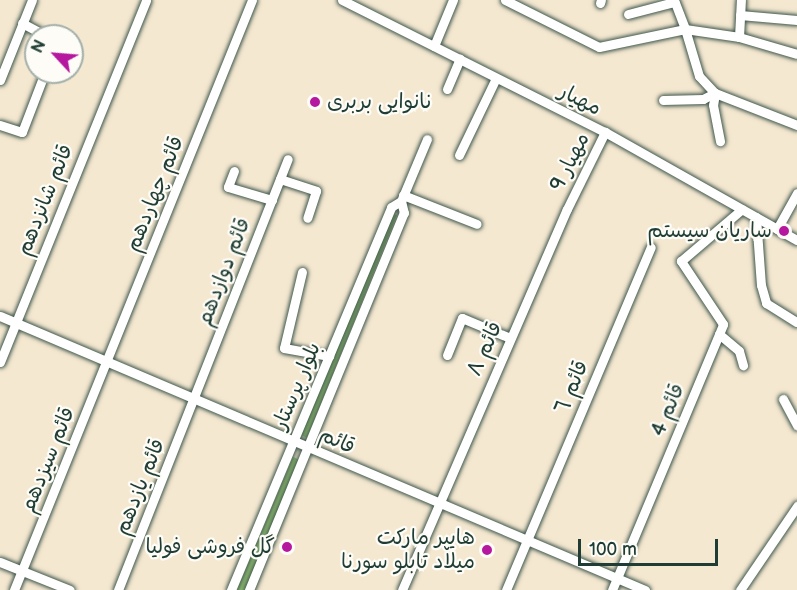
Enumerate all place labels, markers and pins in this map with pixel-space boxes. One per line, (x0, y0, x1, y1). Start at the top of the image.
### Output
place label: نانوایی بربری (327, 89, 432, 115)
marker: نانوایی بربری (308, 95, 322, 109)
place label: ساریان سیستم (647, 218, 772, 244)
marker: ساریان سیستم (777, 224, 791, 238)
place label: هایپر مارکت میلاد تابلو سورنا (341, 525, 475, 575)
place label: گل فروشی فولیا (146, 534, 275, 560)
marker: گل فروشی فولیا (280, 540, 294, 554)
marker: هایپر مارکت میلاد تابلو سورنا (480, 543, 494, 557)

